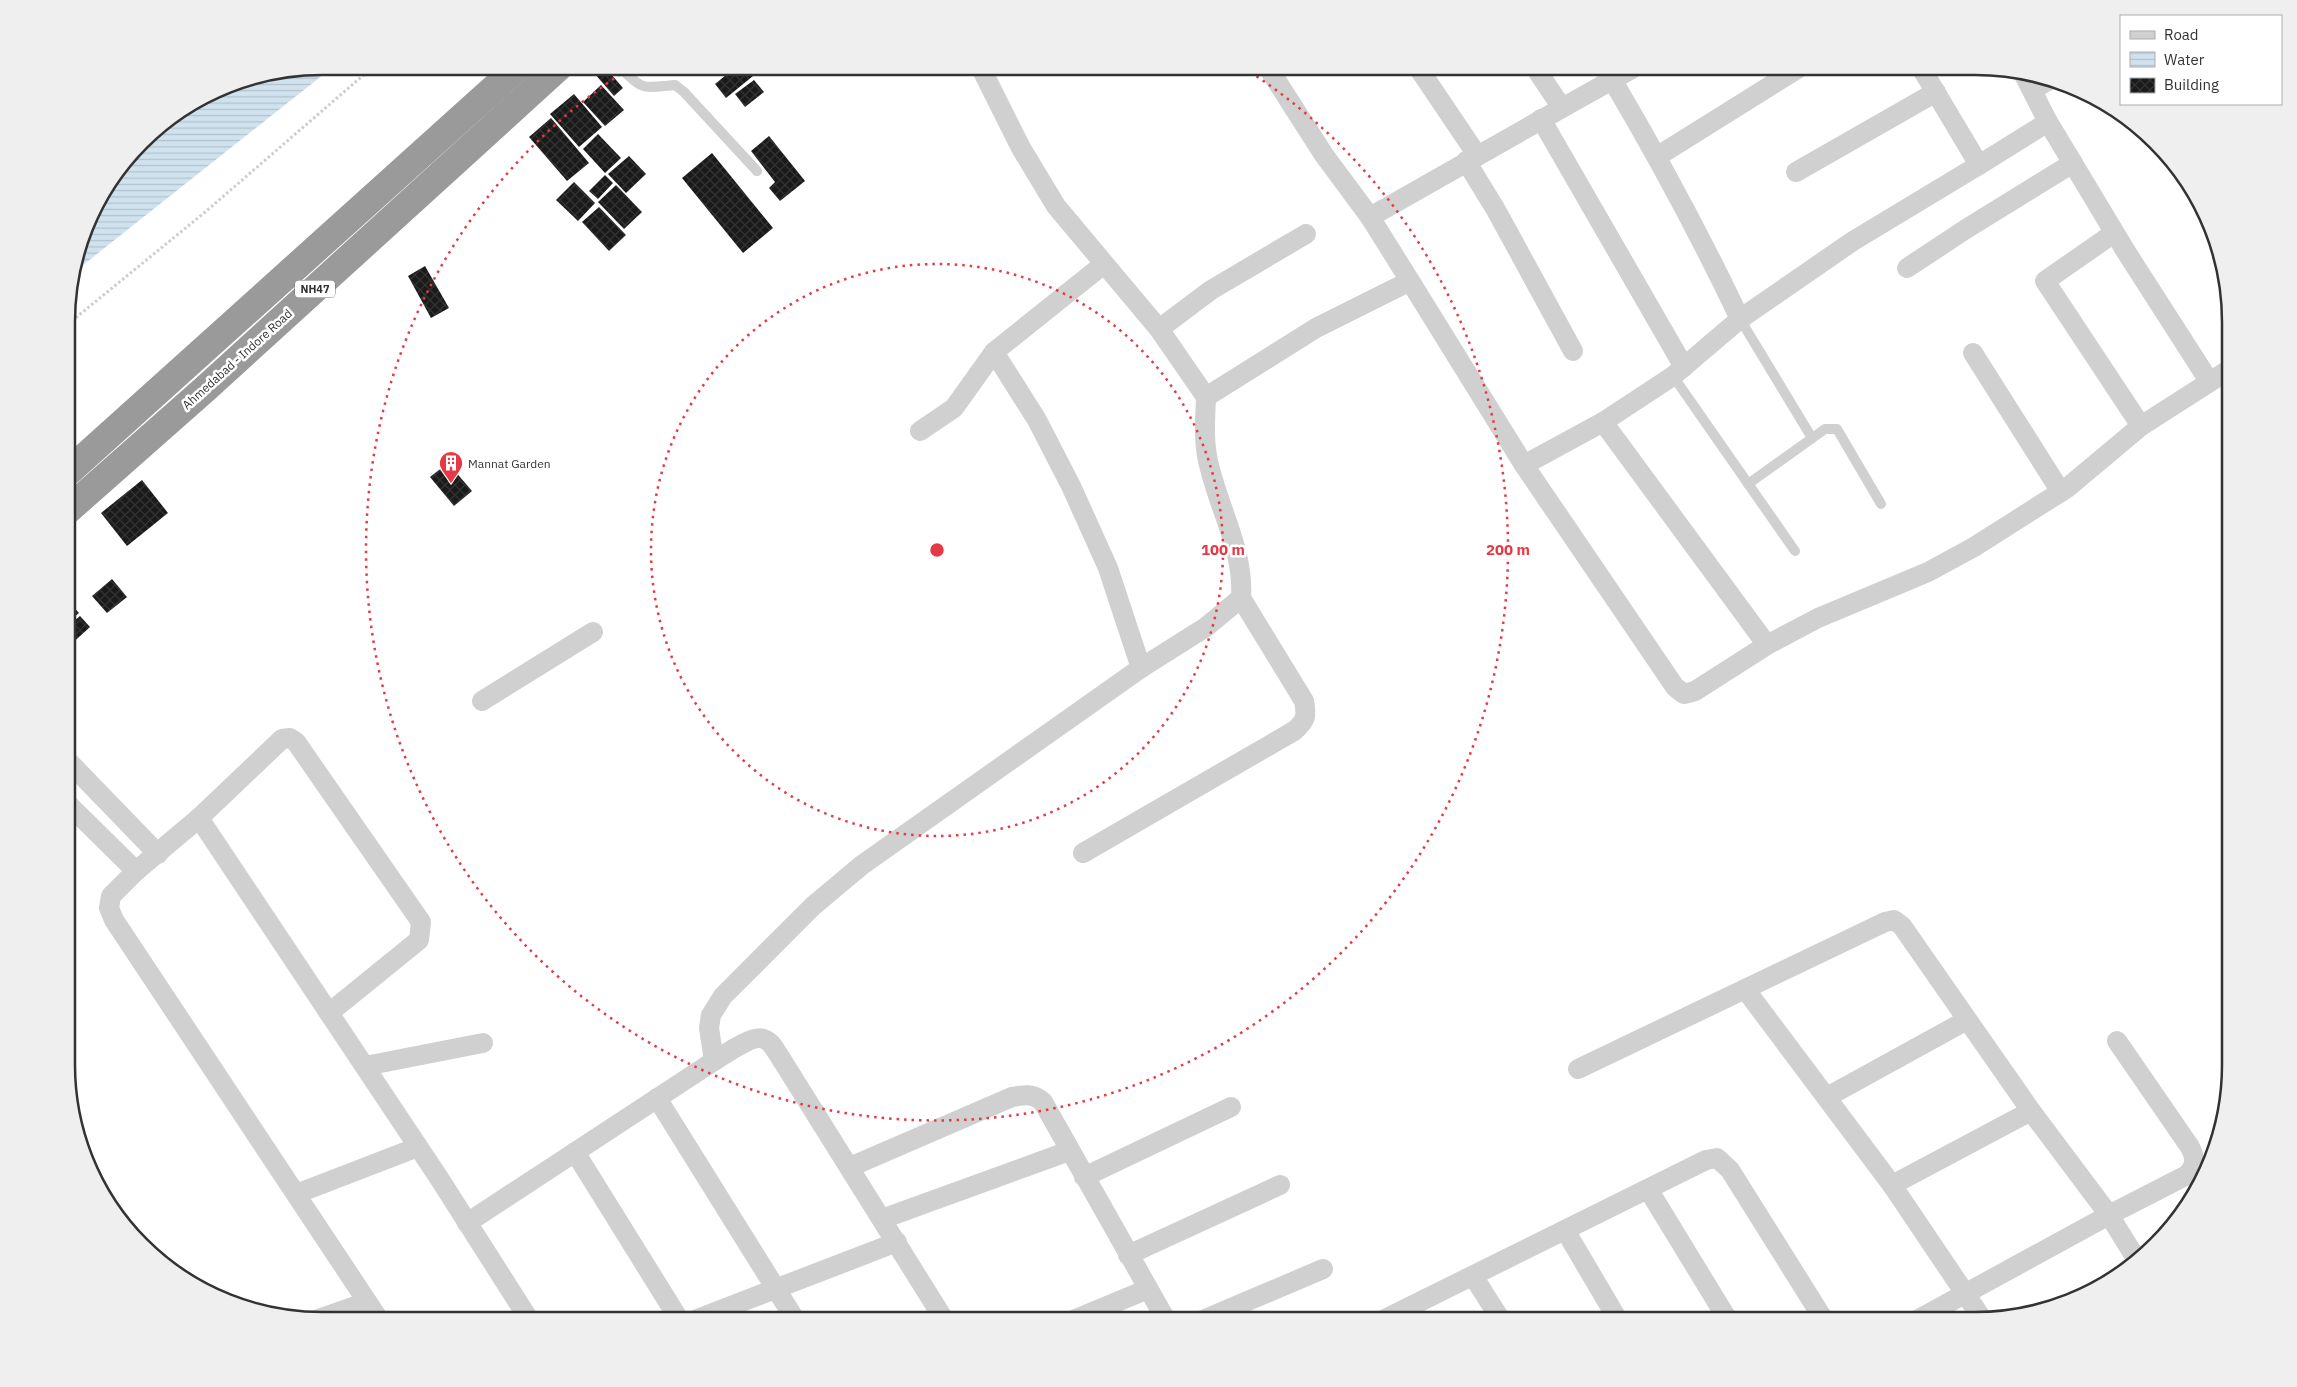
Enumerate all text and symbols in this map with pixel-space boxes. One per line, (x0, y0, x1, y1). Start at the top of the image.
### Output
legend (2120, 15, 2282, 105)
text: Road (2164, 25, 2199, 44)
text: Water (2164, 50, 2205, 69)
text: Building (2164, 75, 2219, 94)
road number: NH47 (295, 280, 335, 298)
street label: Ahmedabad - Indore Road (179, 306, 295, 412)
building icon: Mannat Garden (438, 450, 464, 484)
place label: Mannat Garden (468, 456, 551, 471)
text: 100 m (1201, 540, 1245, 559)
text: 200 m (1486, 540, 1530, 559)
centre of rings (928, 541, 946, 559)

